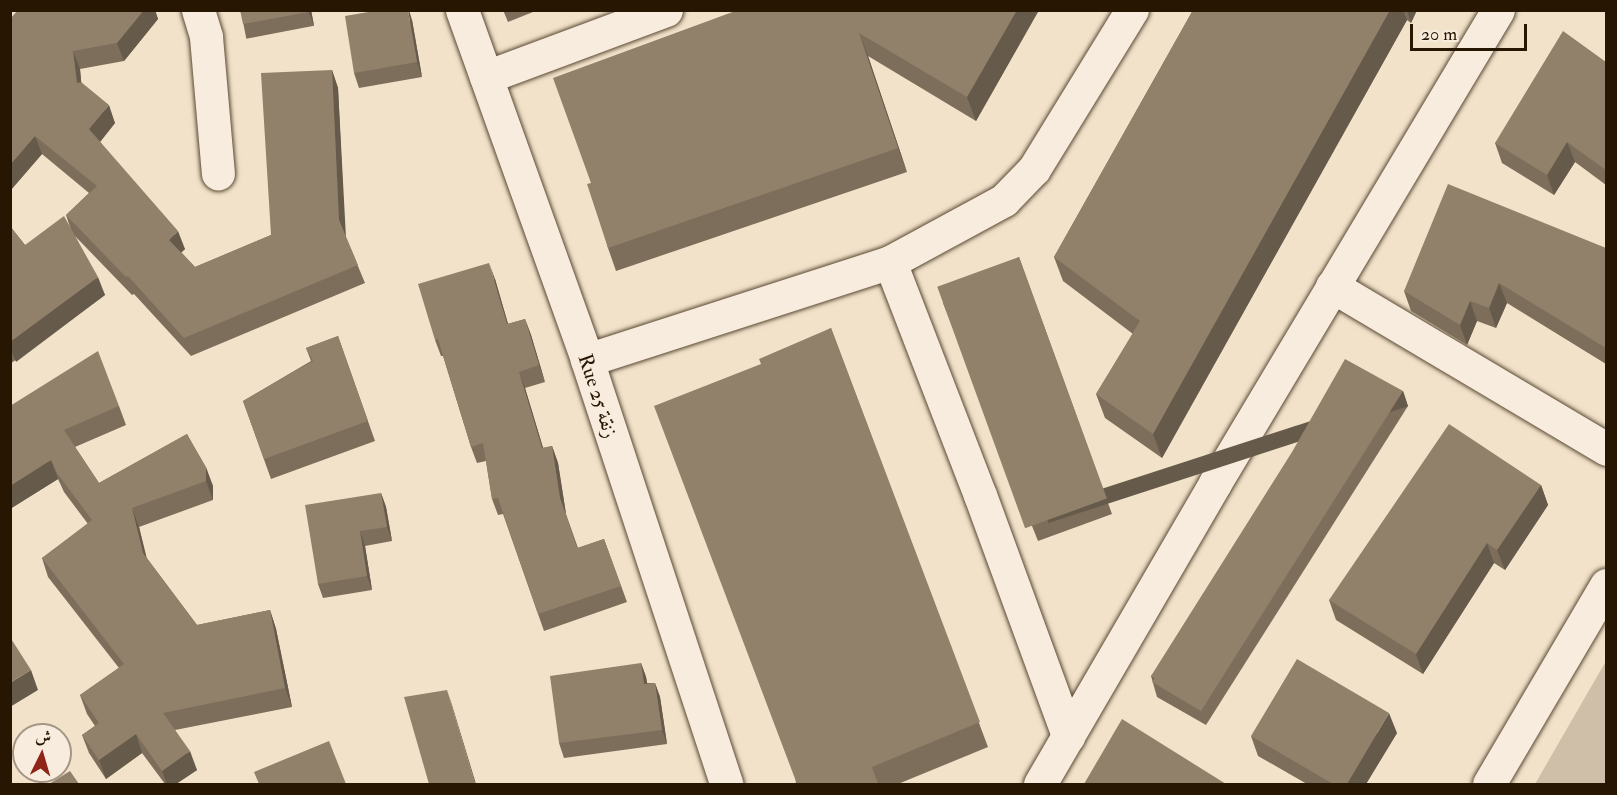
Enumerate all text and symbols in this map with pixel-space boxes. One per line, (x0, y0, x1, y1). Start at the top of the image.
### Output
scale bar (1413, 12, 1530, 50)
text: 20 m (1421, 23, 1457, 46)
street label: Rue 25 زنقة (573, 351, 623, 441)
north arrow (12, 723, 72, 783)
text: ش (35, 726, 52, 748)

